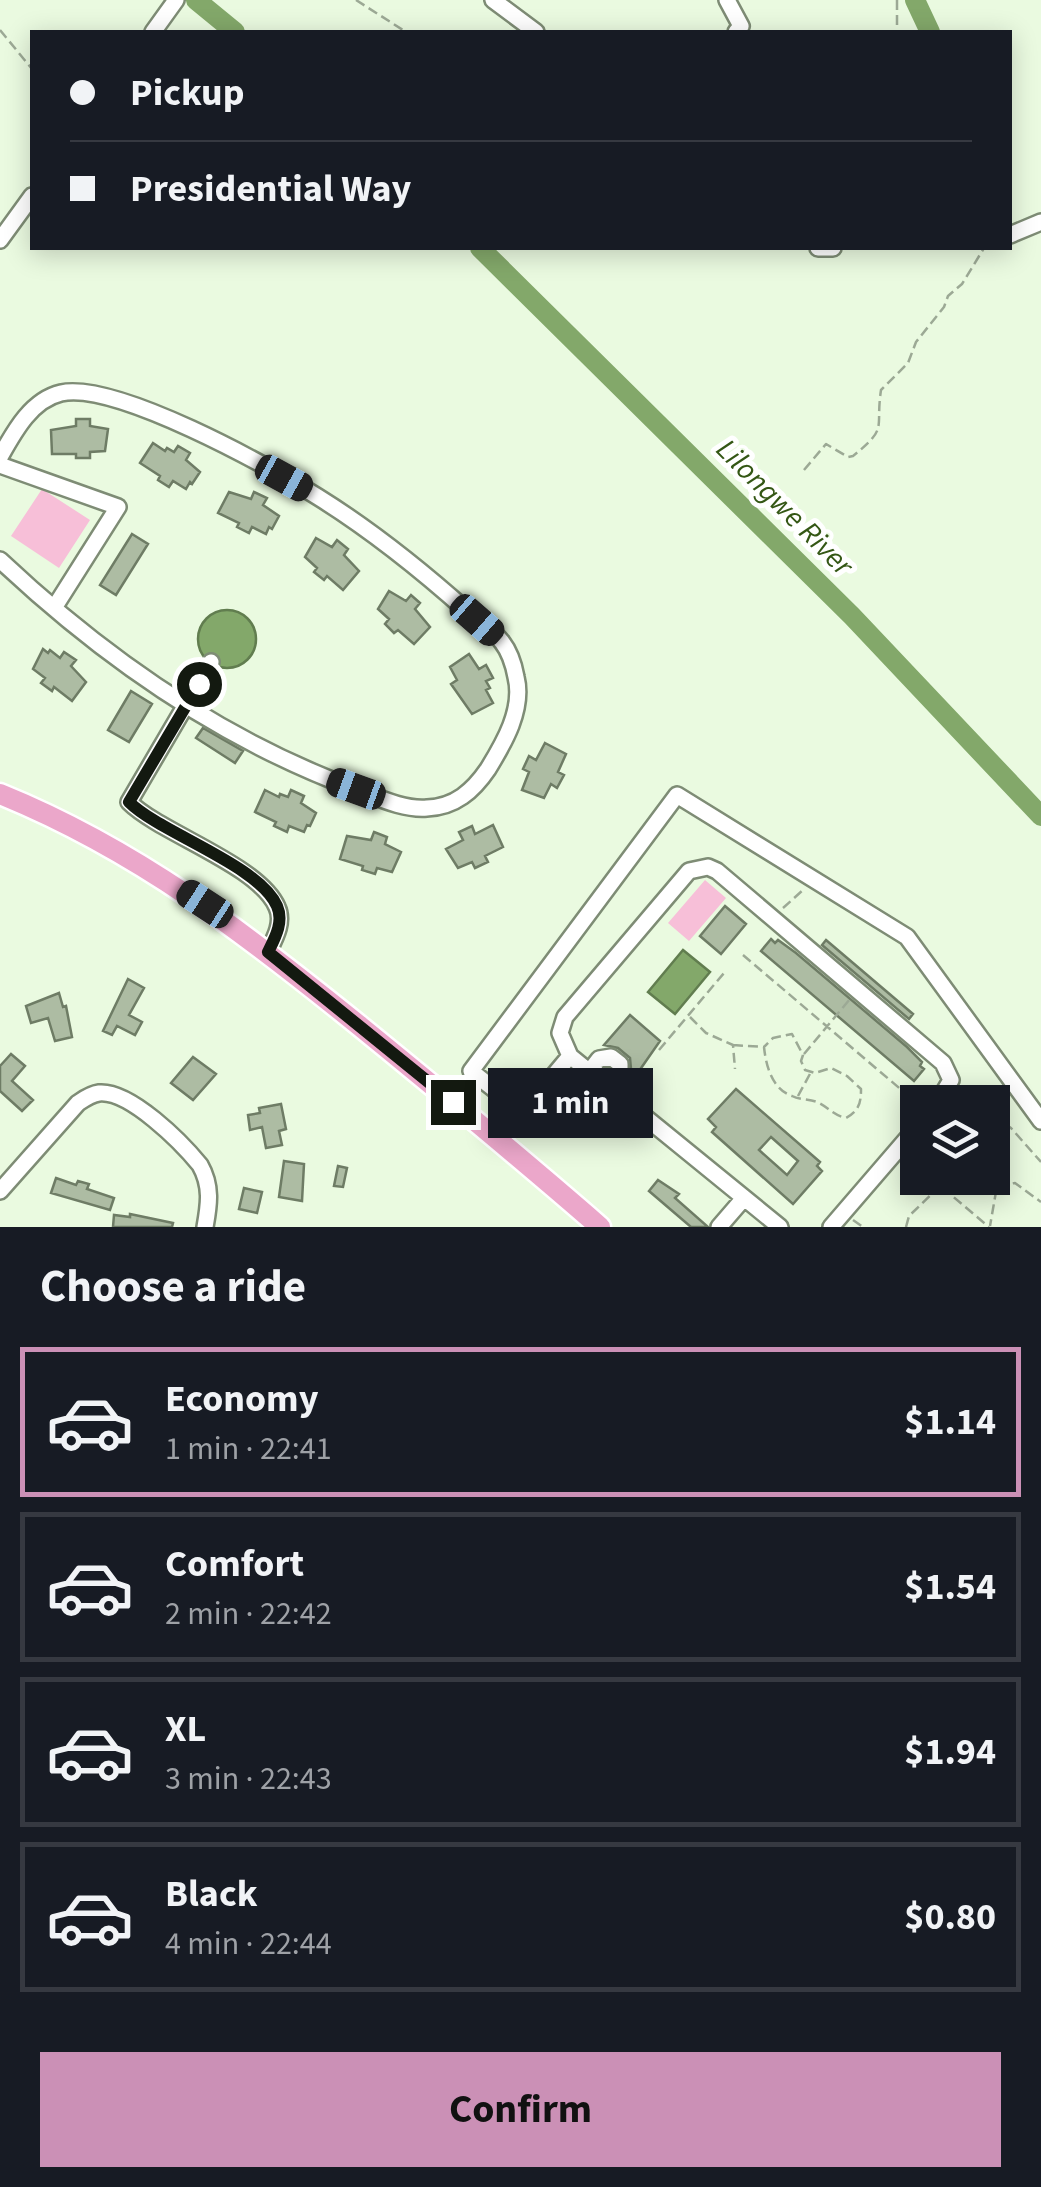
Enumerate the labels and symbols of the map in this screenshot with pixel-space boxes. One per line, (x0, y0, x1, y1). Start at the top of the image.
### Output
water label: Lilongwe River (706, 429, 864, 587)
car (250, 450, 318, 506)
car (445, 589, 509, 651)
route start (177, 662, 222, 707)
car (323, 765, 389, 813)
car (172, 875, 238, 933)
callout: 1 min (488, 1067, 653, 1137)
route end (431, 1080, 476, 1125)

